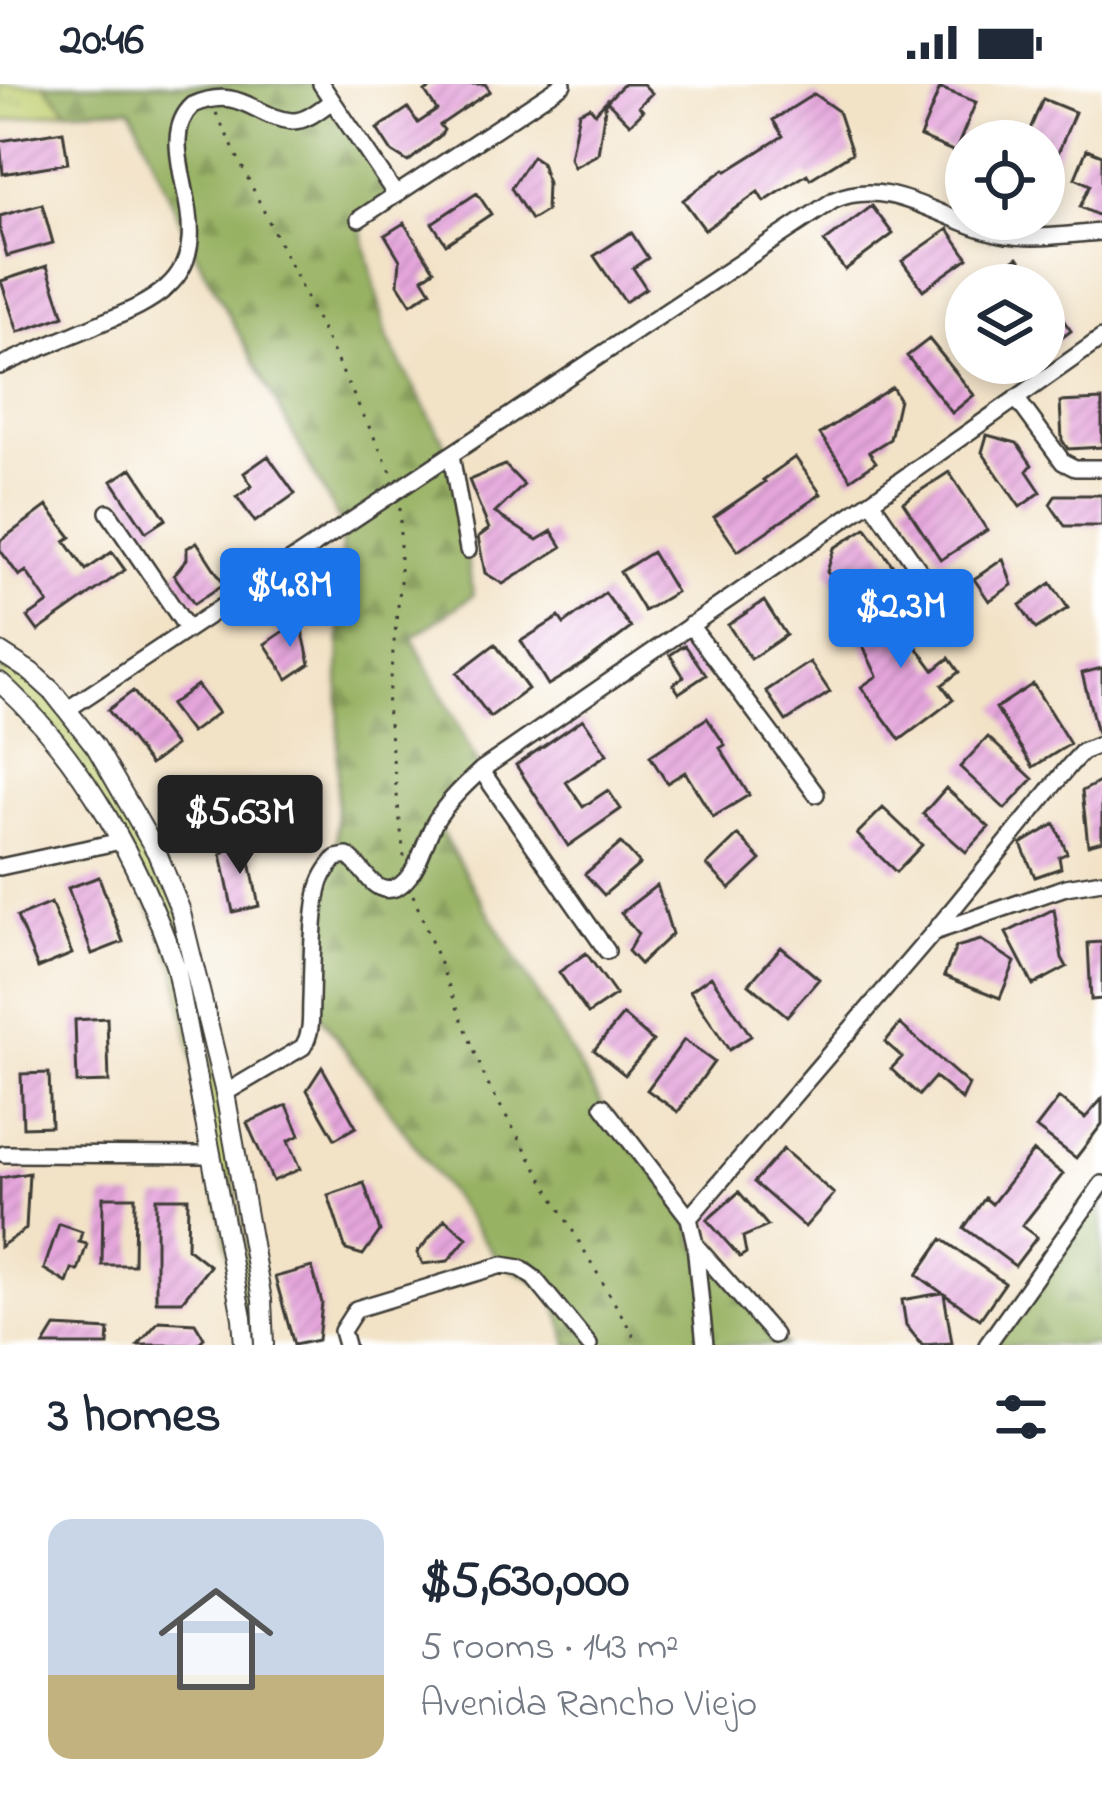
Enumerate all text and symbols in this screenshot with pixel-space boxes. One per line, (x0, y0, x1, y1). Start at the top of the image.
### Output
text: 20:46 (60, 9, 144, 75)
map controls (945, 120, 1065, 384)
button: locate (945, 120, 1065, 240)
button: layers (945, 264, 1065, 384)
pin: $4.8M (206, 548, 374, 650)
text: $4.8M (247, 558, 333, 615)
pin: $2.3M (817, 569, 985, 671)
text: $2.3M (856, 579, 946, 636)
pin: $5.63M (142, 775, 338, 877)
text: $5.63M (185, 785, 295, 842)
text: 3 homes (48, 1380, 221, 1455)
icon: filters (988, 1384, 1054, 1450)
text: $5,630,000 (420, 1545, 629, 1620)
icon: home (144, 1567, 288, 1711)
text: 5 rooms · 143 m² (420, 1620, 679, 1677)
text: Avenida Rancho Viejo (420, 1677, 757, 1734)

